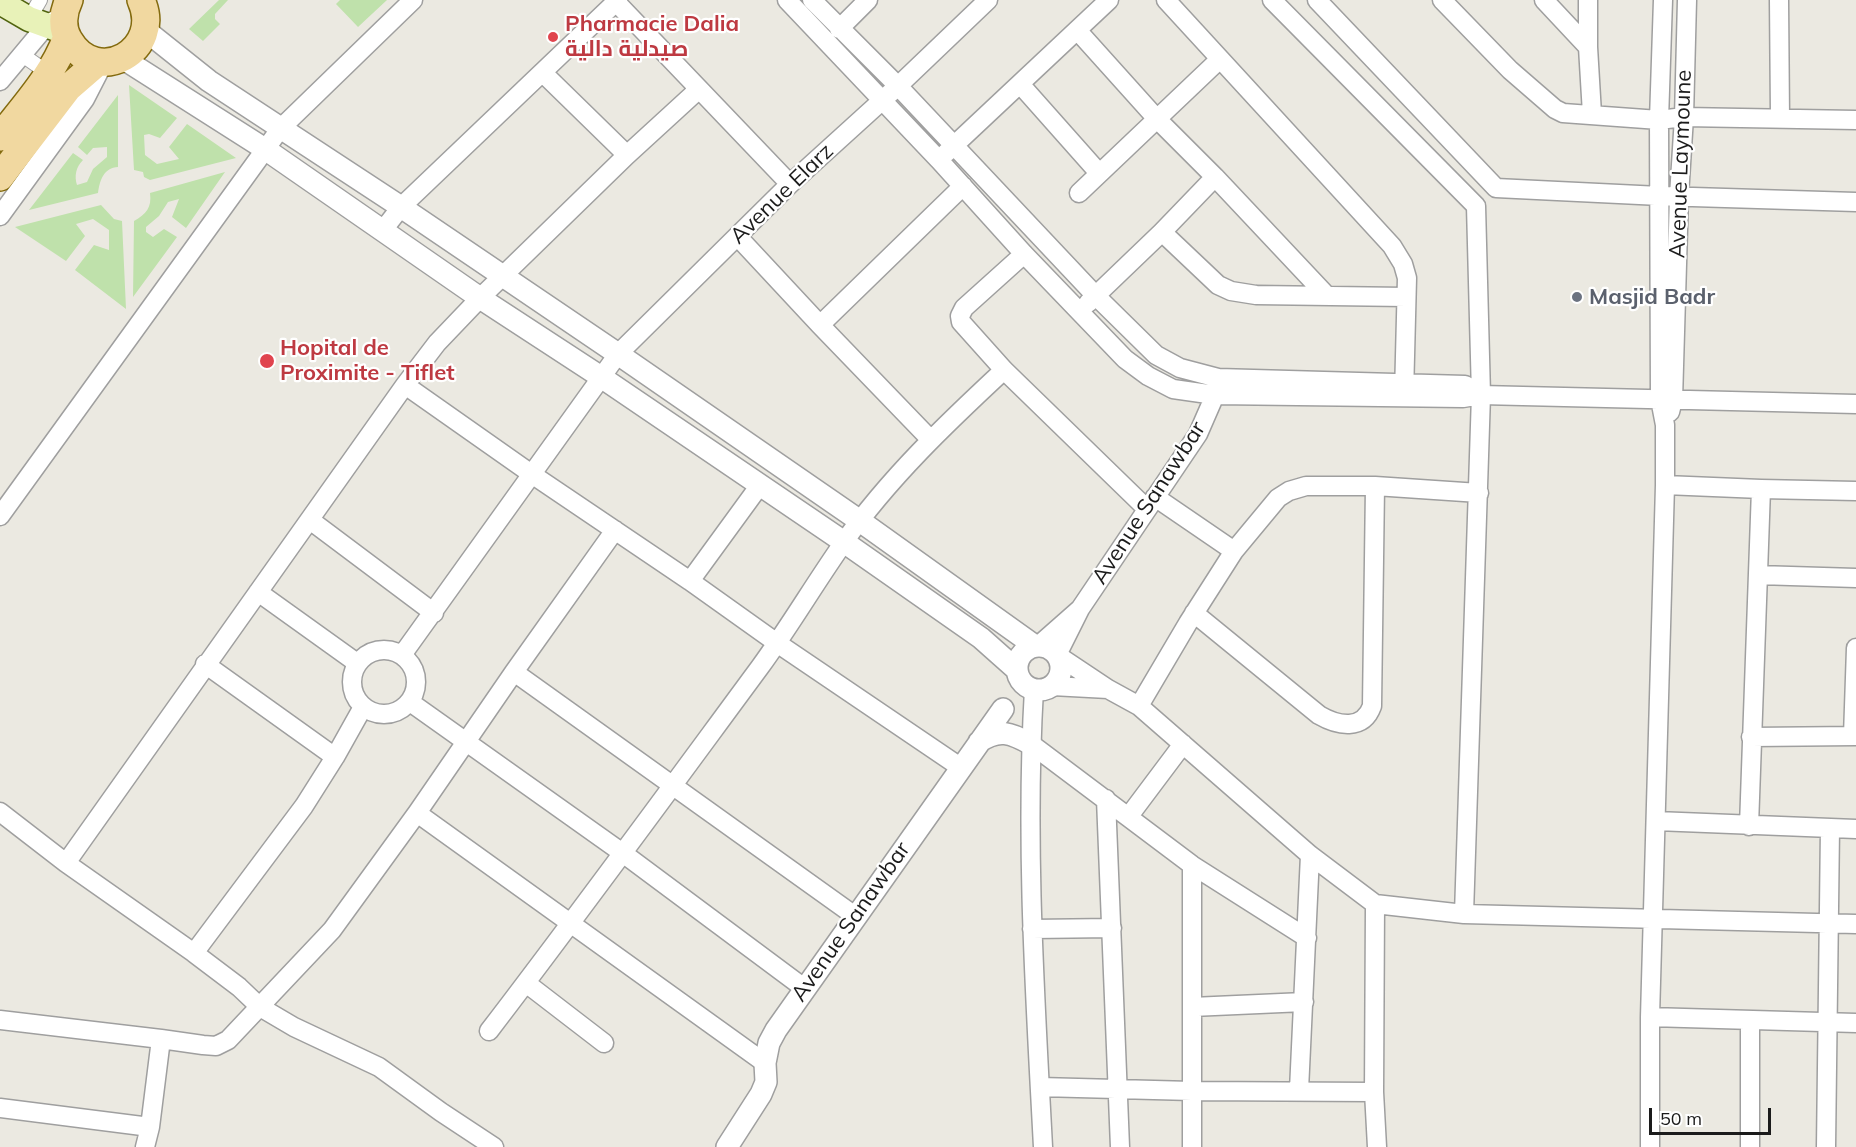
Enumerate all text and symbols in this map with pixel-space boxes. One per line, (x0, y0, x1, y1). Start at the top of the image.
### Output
place label: Pharmacie Dalia صيدلية دالية (565, 11, 739, 62)
marker: Pharmacie Dalia صيدلية دالية (546, 30, 560, 44)
street label: Avenue Laymoune (1665, 69, 1697, 259)
street label: Avenue Elarz (725, 138, 839, 250)
place label: Masjid Badr (1589, 284, 1715, 310)
marker: Masjid Badr (1570, 290, 1584, 304)
place label: Hopital de Proximite - Tiflet (280, 335, 454, 386)
marker: Hopital de Proximite - Tiflet (258, 352, 276, 370)
street label: Avenue Sanawbar (1087, 417, 1211, 589)
street label: Avenue Sanawbar (786, 837, 916, 1007)
scale bar (1652, 1096, 1774, 1134)
text: 50 m (1660, 1107, 1702, 1130)

